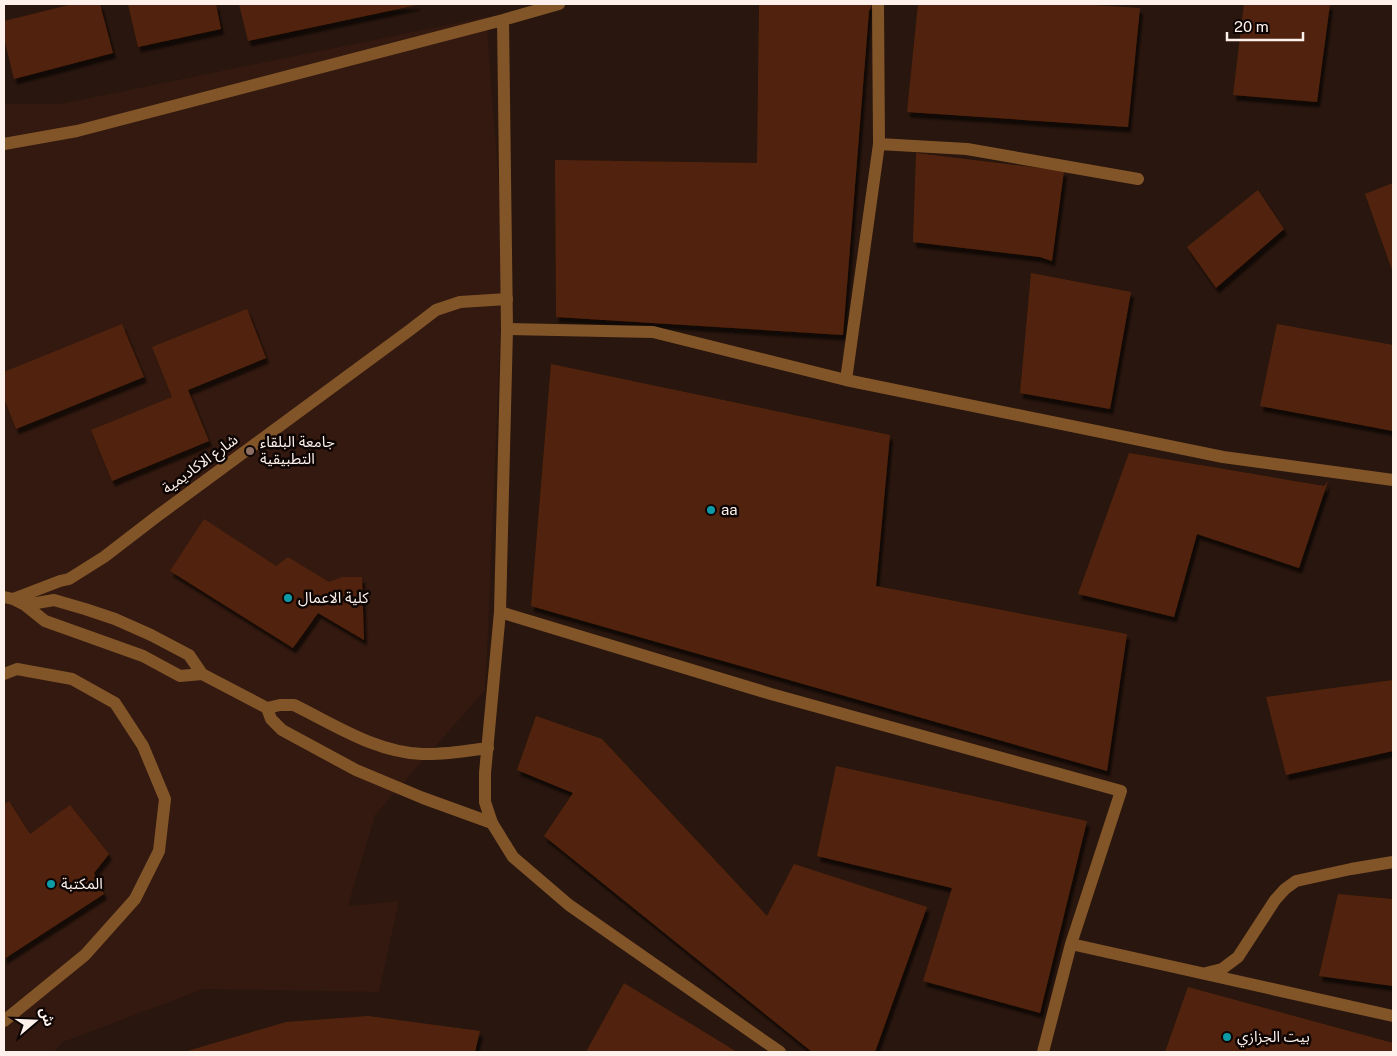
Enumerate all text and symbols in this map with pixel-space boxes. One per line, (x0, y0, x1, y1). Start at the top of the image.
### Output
scale bar (1227, 10, 1303, 42)
text: 20 m (1234, 18, 1269, 35)
street label: شارع الاكاديمية (159, 430, 243, 500)
place label: جامعة البلقاء التطبيقية (260, 433, 335, 467)
marker: جامعة البلقاء التطبيقية (244, 445, 256, 457)
place label: aa (721, 501, 738, 518)
marker: aa (705, 504, 717, 516)
place label: كلية الاعمال (298, 589, 369, 607)
marker: كلية الاعمال (282, 592, 294, 604)
place label: المكتبة (61, 875, 103, 892)
marker: المكتبة (45, 878, 57, 890)
north arrow (10, 996, 60, 1046)
text: ش (37, 1005, 58, 1028)
place label: بيت الجزازي (1237, 1028, 1310, 1048)
marker: بيت الجزازي (1221, 1031, 1233, 1043)

